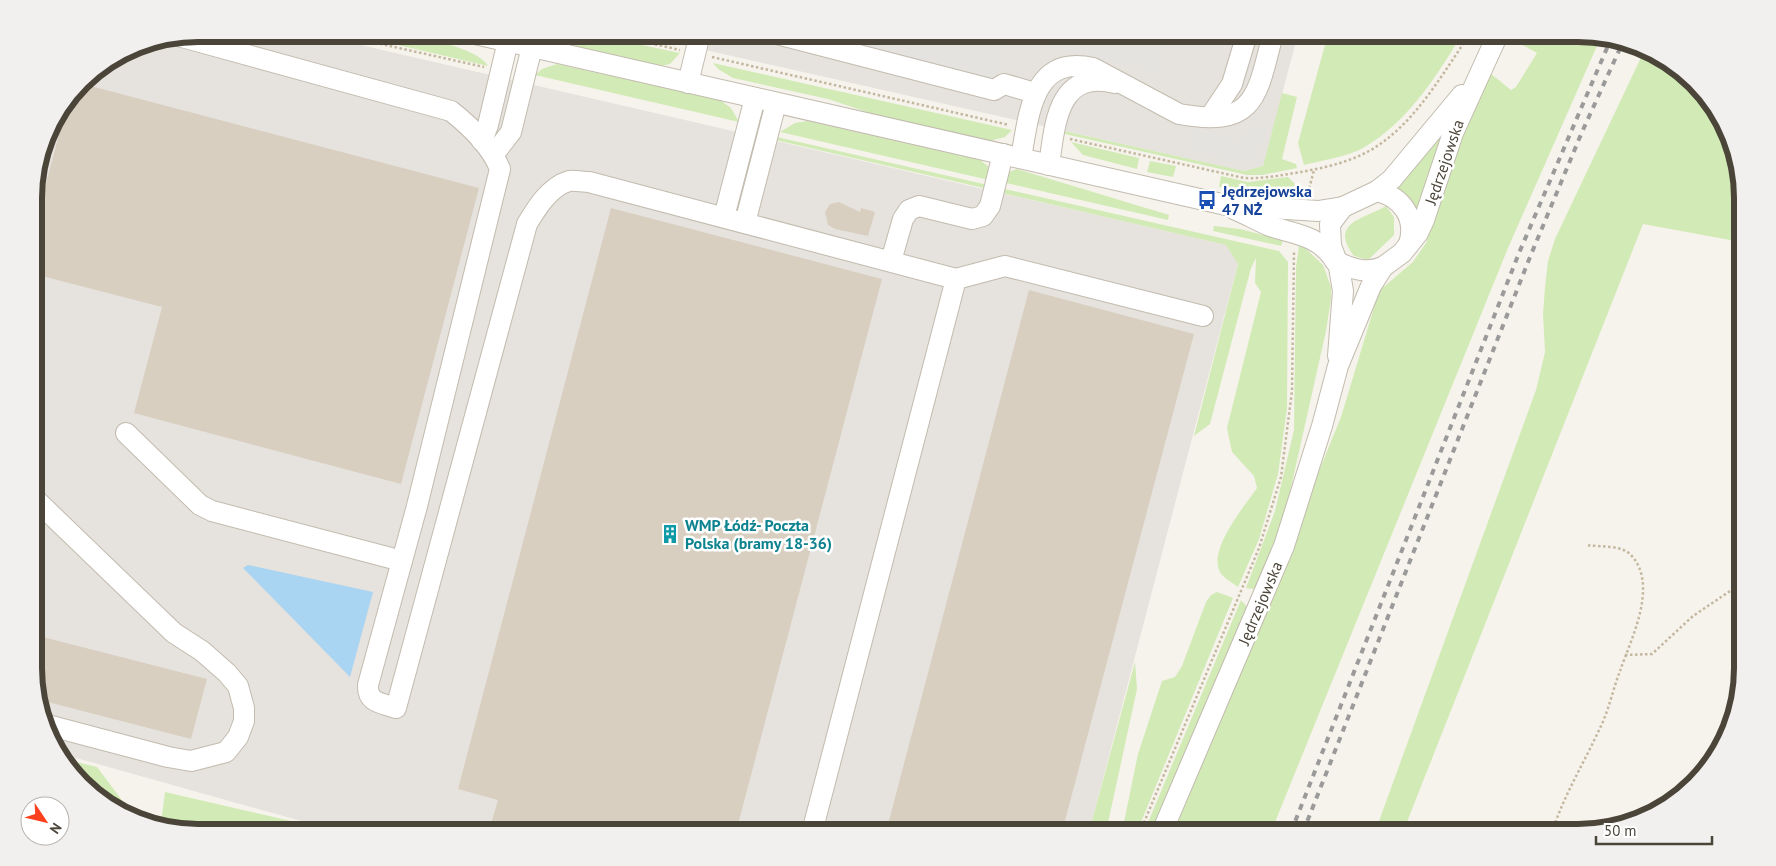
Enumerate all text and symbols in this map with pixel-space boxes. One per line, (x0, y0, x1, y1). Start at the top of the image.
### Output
street label: Jędrzejowska (1420, 117, 1468, 208)
place label: Jędrzejowska 47 NŻ (1221, 181, 1312, 219)
bus stop icon: Jędrzejowska 47 NŻ (1196, 189, 1218, 211)
place label: WMP Łódź- Poczta Polska (bramy 18-36) (685, 515, 832, 553)
building icon: WMP Łódź- Poczta Polska (bramy 18-36) (659, 523, 681, 545)
street label: Jędrzejowska (1233, 558, 1287, 649)
north arrow (20, 796, 70, 846)
scale bar (1596, 814, 1712, 846)
text: N (46, 820, 66, 837)
text: 50 m (1604, 821, 1637, 840)

